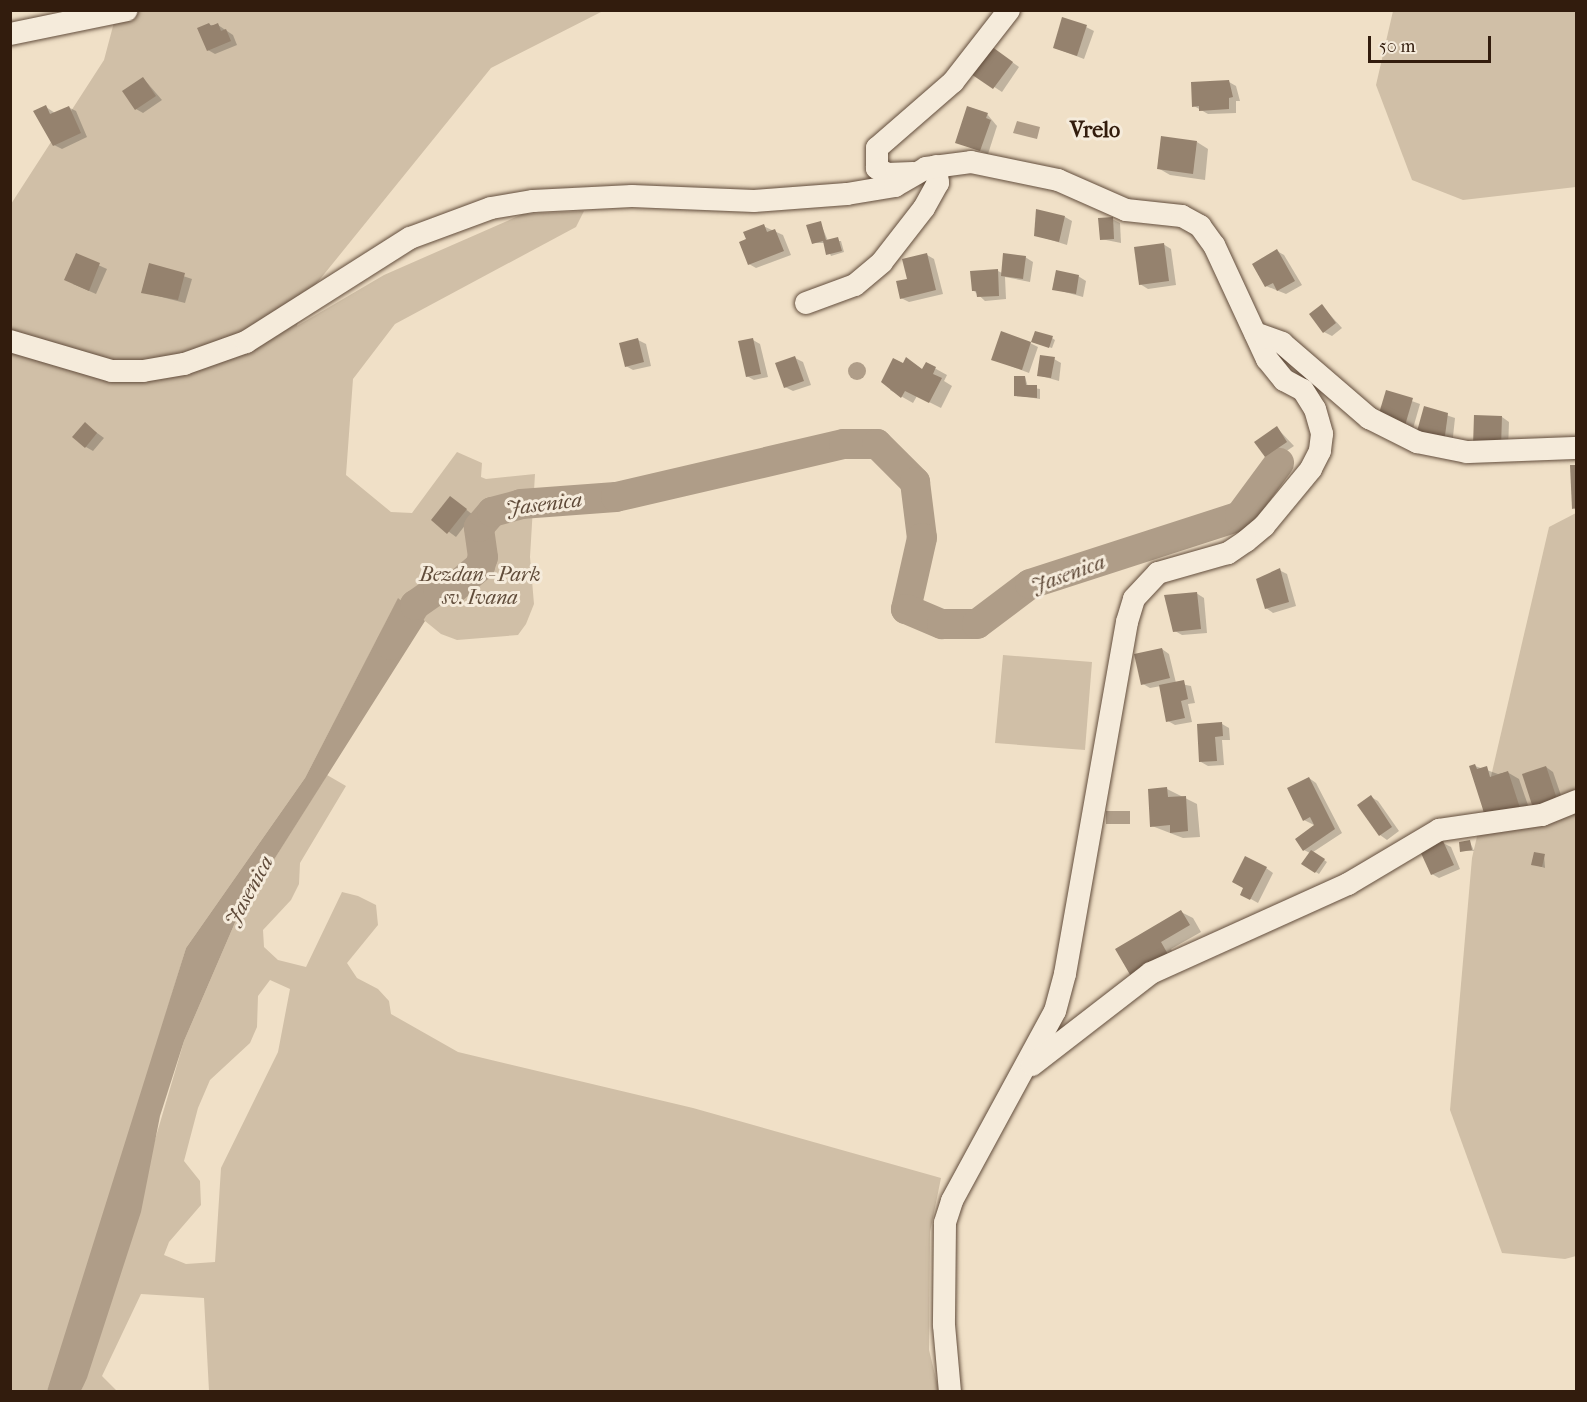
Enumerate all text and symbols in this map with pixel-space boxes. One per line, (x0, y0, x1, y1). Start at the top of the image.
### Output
scale bar (1371, 24, 1494, 62)
text: 50 m (1379, 36, 1415, 57)
district label: Vrelo (1070, 118, 1120, 144)
water label: Jasenica (504, 487, 584, 521)
water label: Jasenica (1028, 549, 1108, 599)
park label: Bezdan - Park sv. Ivana (420, 562, 540, 609)
water label: Jasenica (219, 851, 279, 931)

